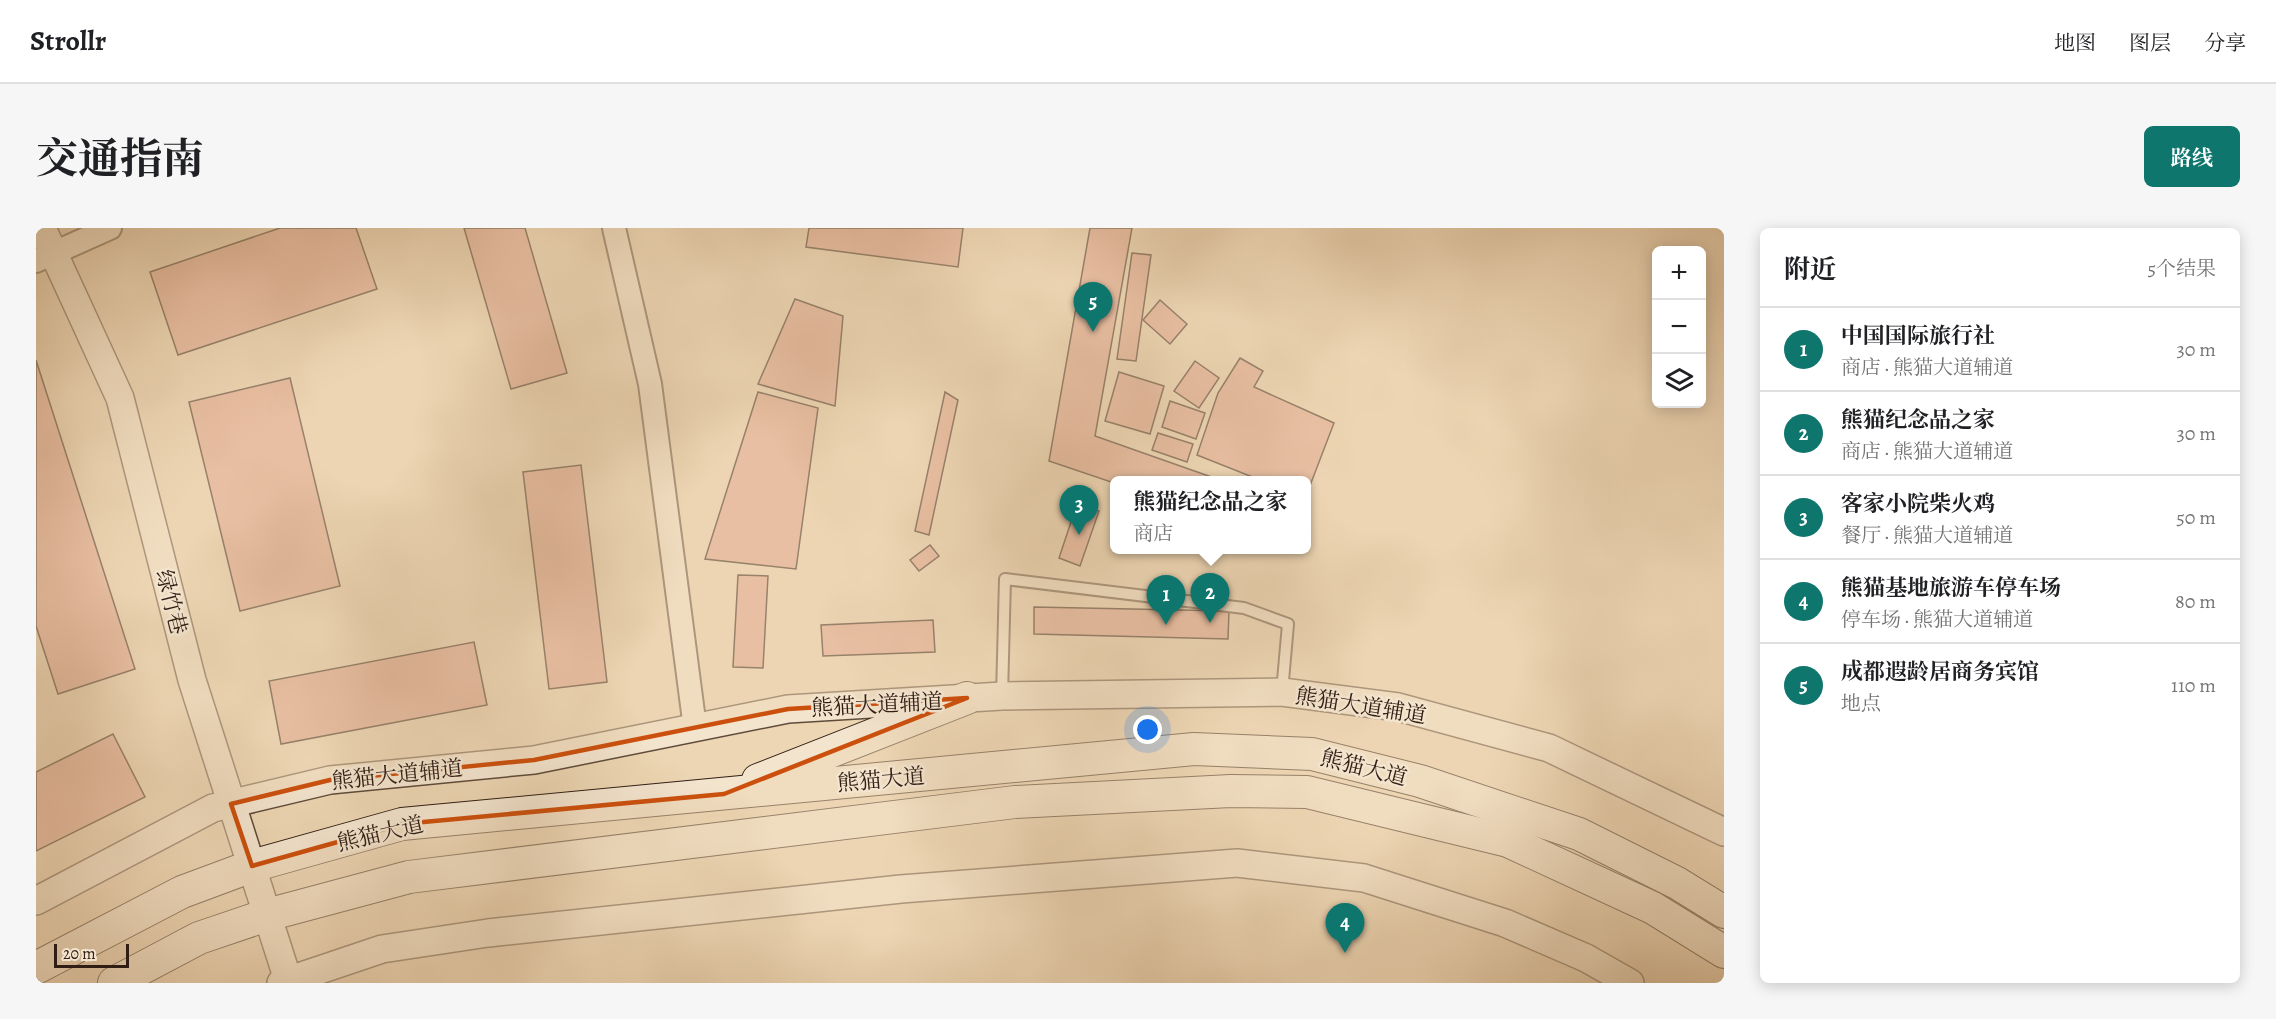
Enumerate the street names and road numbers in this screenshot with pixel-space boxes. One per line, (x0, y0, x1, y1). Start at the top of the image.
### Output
street label: 绿竹巷 (148, 567, 194, 638)
street label: 熊猫大道辅道 (1293, 681, 1428, 731)
street label: 熊猫大道辅道 (810, 687, 944, 723)
street label: 熊猫大道 (1317, 743, 1410, 793)
street label: 熊猫大道辅道 (330, 753, 464, 797)
street label: 熊猫大道 (836, 761, 926, 799)
street label: 熊猫大道 (334, 809, 426, 858)

